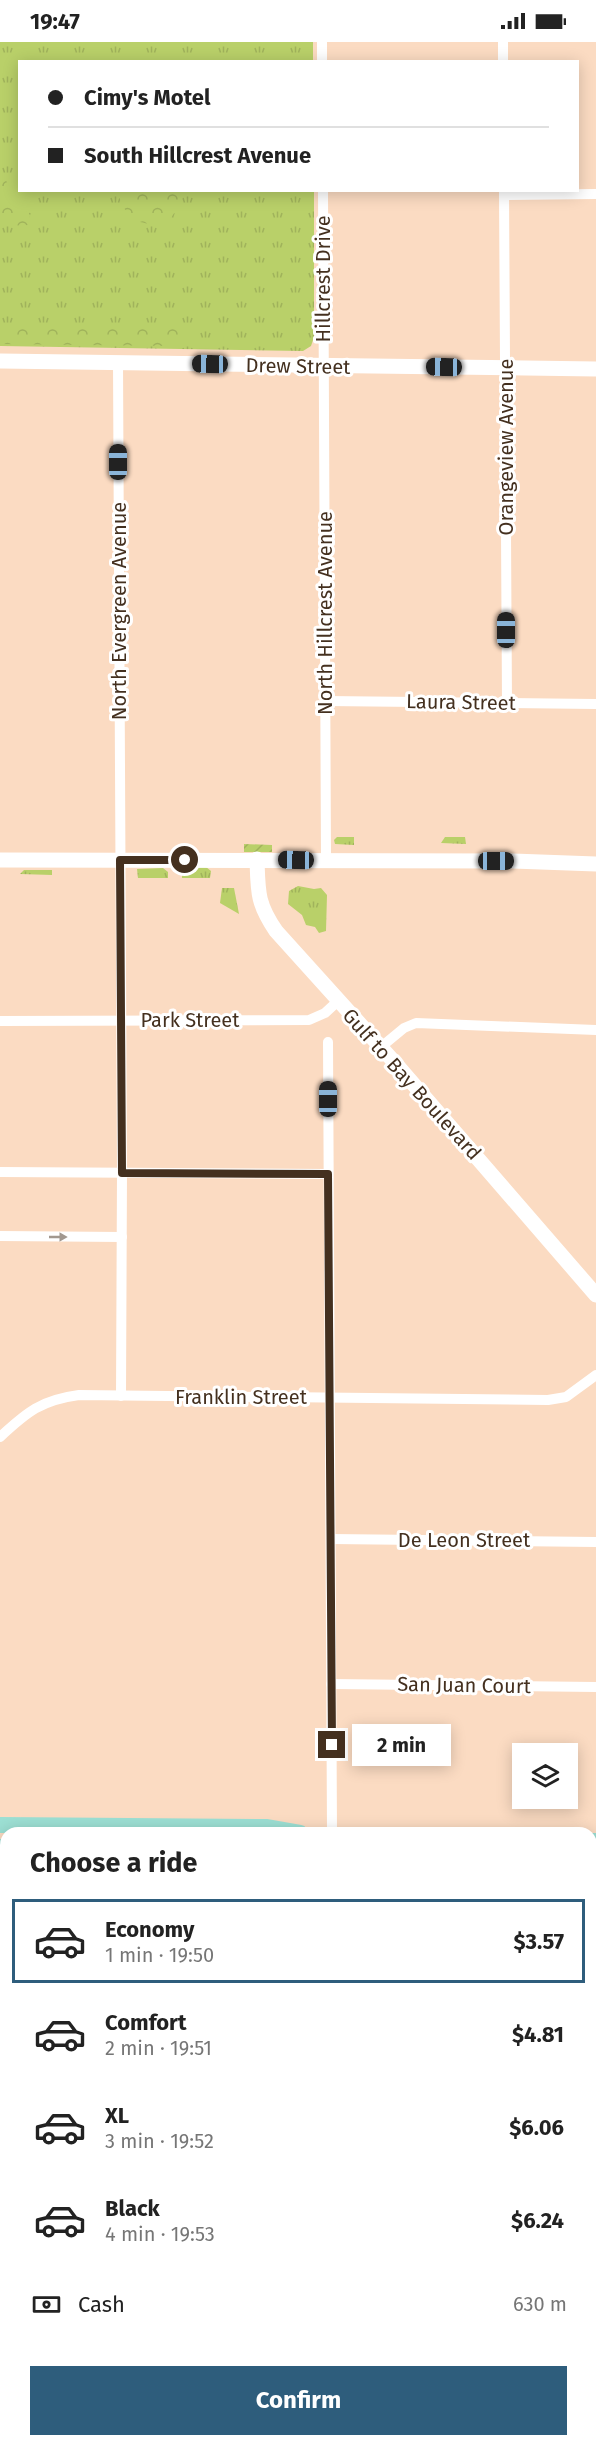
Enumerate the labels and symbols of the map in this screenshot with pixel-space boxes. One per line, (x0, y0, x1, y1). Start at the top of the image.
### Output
street label: Hillcrest Drive (311, 215, 335, 343)
street label: Drew Street (245, 353, 351, 379)
car (192, 355, 228, 373)
car (426, 358, 462, 376)
street label: Orangeview Avenue (494, 359, 518, 535)
car (109, 444, 127, 480)
street label: North Evergreen Avenue (107, 502, 131, 720)
street label: North Hillcrest Avenue (313, 511, 337, 715)
car (497, 612, 515, 648)
street label: Laura Street (406, 689, 517, 715)
route start (171, 846, 198, 873)
car (278, 851, 314, 869)
car (478, 852, 514, 870)
street label: Gulf to Bay Boulevard (338, 1003, 486, 1165)
street label: Park Street (141, 1008, 240, 1032)
car (319, 1081, 337, 1117)
one-way arrow (49, 1232, 68, 1242)
street label: Franklin Street (175, 1385, 308, 1409)
street label: De Leon Street (398, 1528, 531, 1552)
street label: San Juan Court (397, 1672, 532, 1698)
callout: 2 min (353, 1724, 452, 1766)
route end (318, 1731, 345, 1758)

